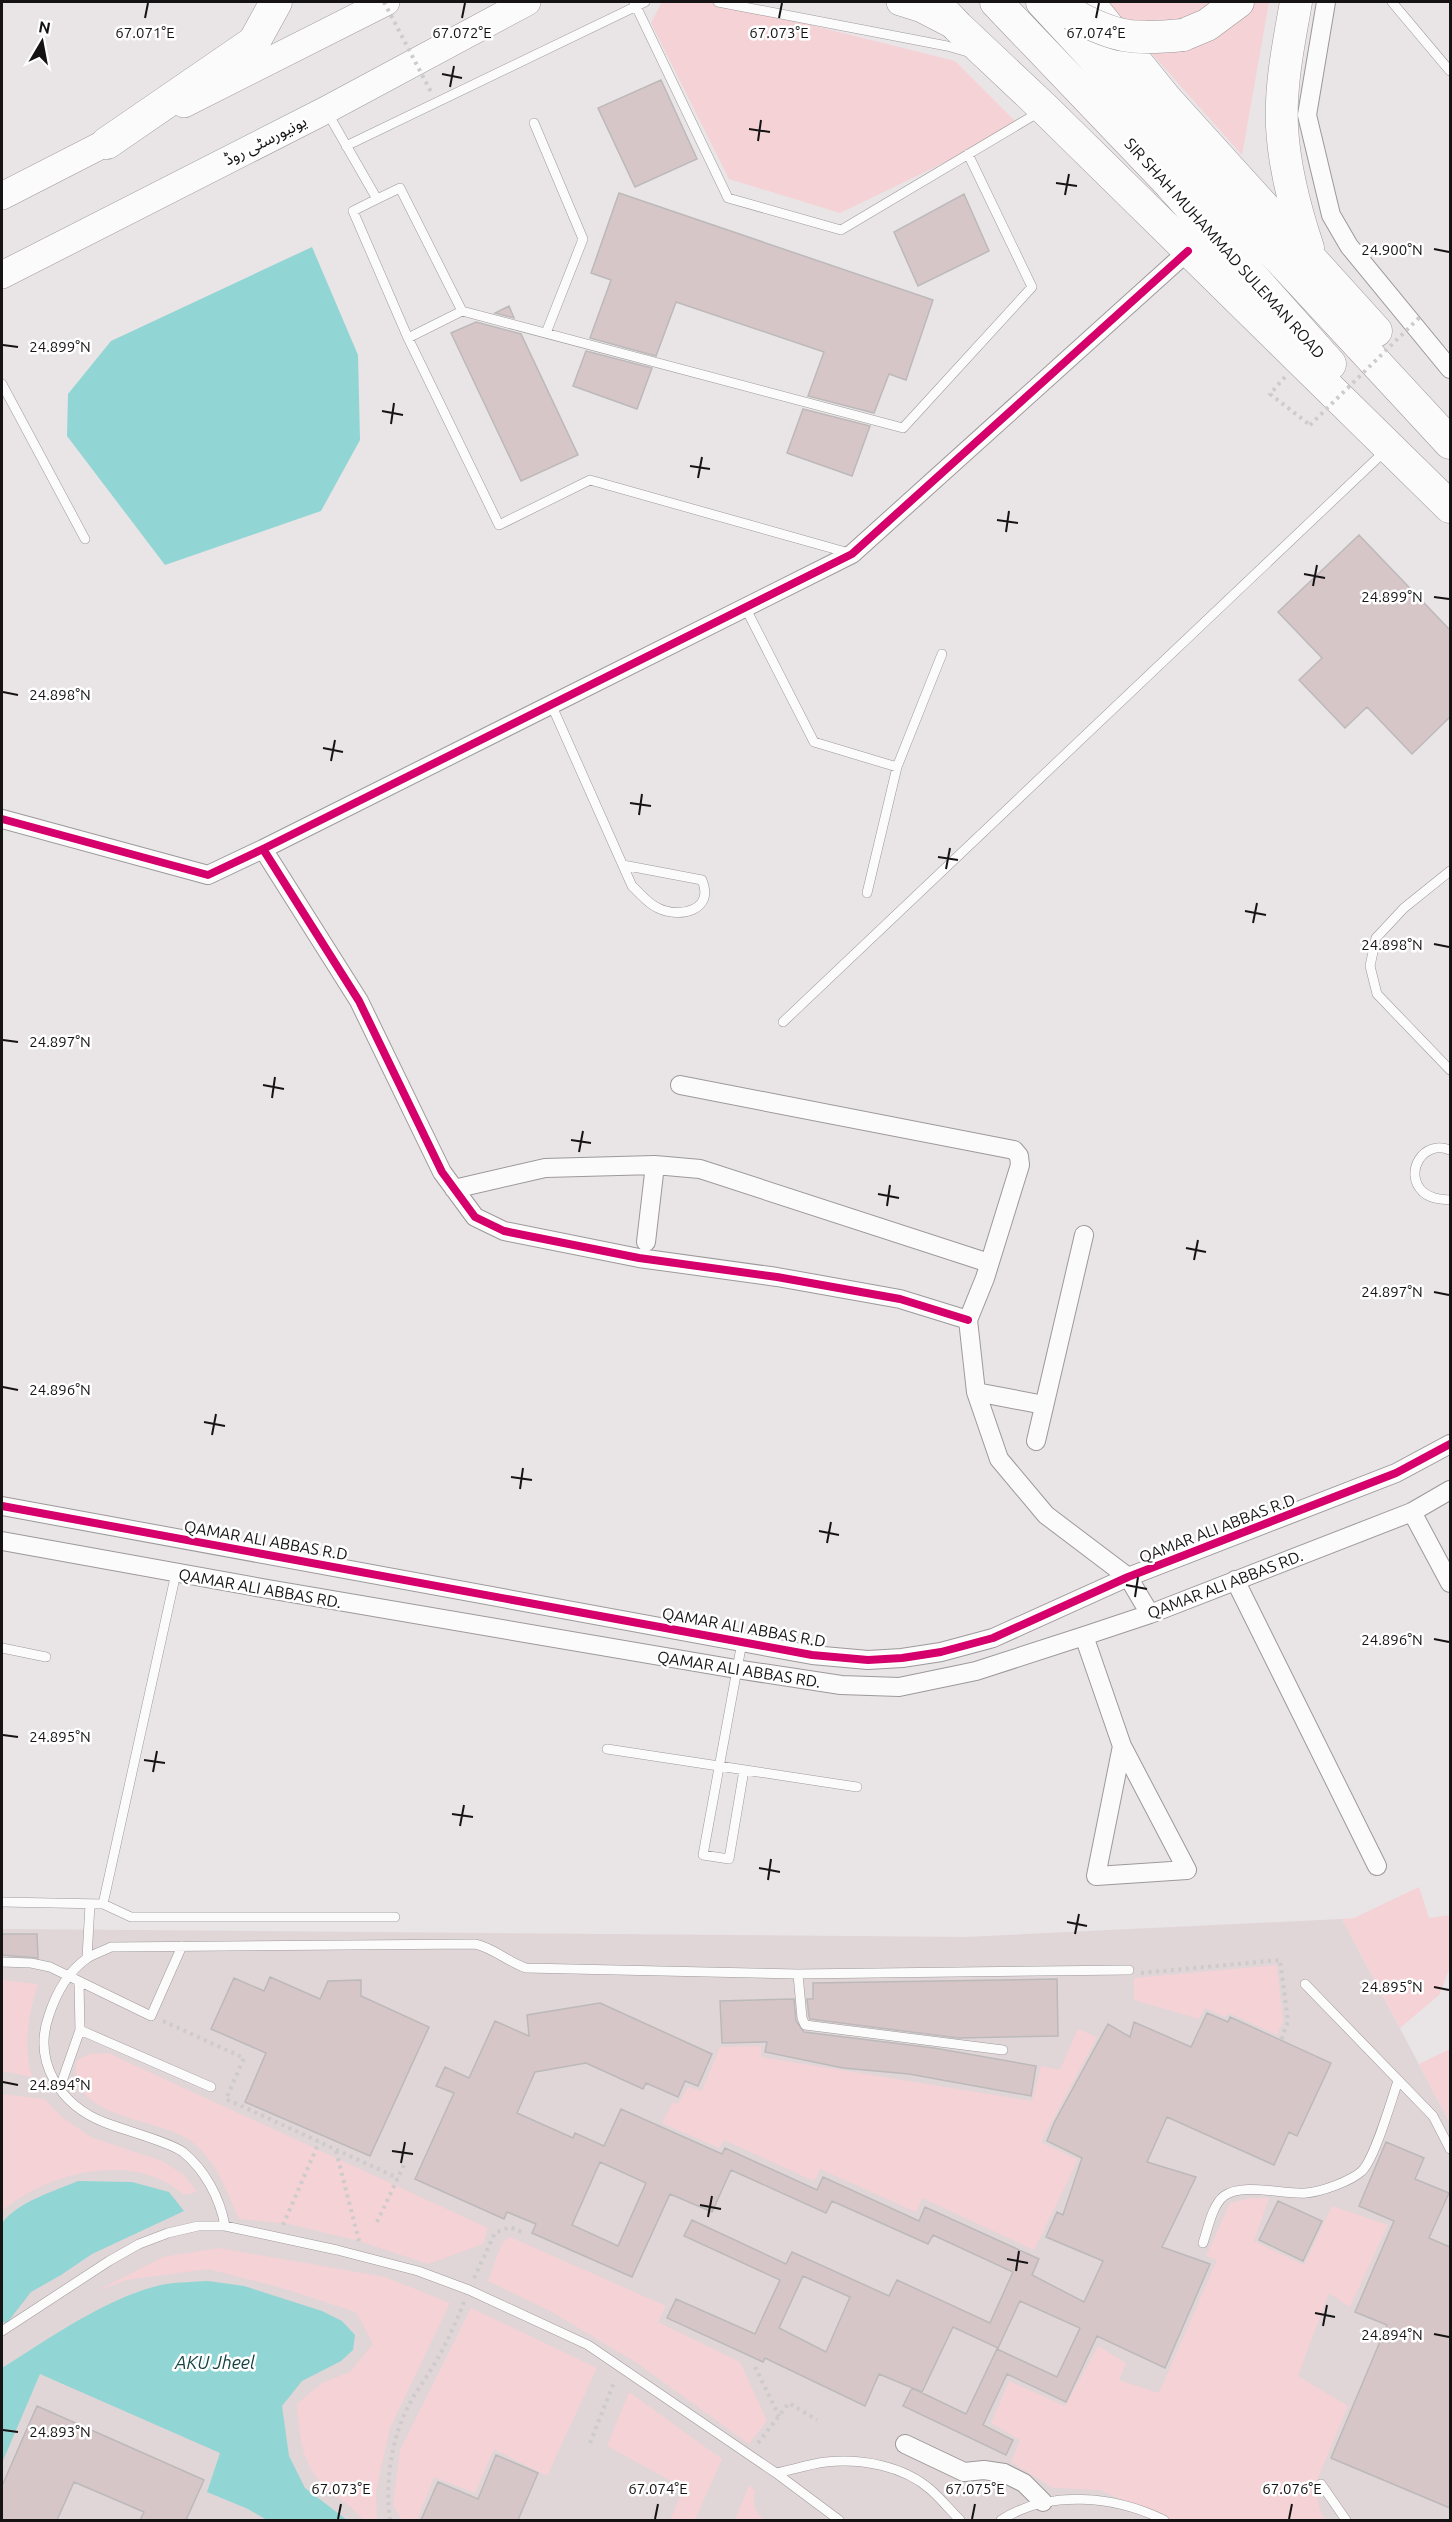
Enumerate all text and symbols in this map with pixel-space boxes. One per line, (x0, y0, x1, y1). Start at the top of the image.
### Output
north arrow (12, 12, 72, 72)
text: N (37, 17, 52, 37)
text: 67.071°E (115, 24, 175, 41)
text: 67.072°E (432, 24, 492, 41)
text: 67.073°E (749, 24, 809, 41)
text: 67.074°E (1066, 24, 1126, 41)
street label: یونیورسٹی روڈ (221, 112, 310, 169)
street label: SIR SHAH MUHAMMAD SULEMAN ROAD (1121, 134, 1329, 362)
text: 24.900°N (1361, 241, 1423, 258)
text: 24.899°N (29, 338, 91, 355)
text: 24.899°N (1361, 588, 1423, 605)
text: 24.898°N (29, 686, 91, 703)
text: 24.898°N (1361, 936, 1423, 953)
text: 24.897°N (29, 1033, 91, 1050)
text: 24.897°N (1361, 1283, 1423, 1300)
text: 24.896°N (29, 1381, 91, 1398)
street label: QAMAR ALI ABBAS R.D (1136, 1490, 1298, 1566)
street label: QAMAR ALI ABBAS R.D (183, 1517, 349, 1563)
street label: QAMAR ALI ABBAS RD. (1145, 1546, 1305, 1622)
street label: QAMAR ALI ABBAS RD. (177, 1565, 343, 1611)
street label: QAMAR ALI ABBAS R.D (661, 1604, 827, 1650)
text: 24.896°N (1361, 1631, 1423, 1648)
street label: QAMAR ALI ABBAS RD. (656, 1647, 822, 1691)
text: 24.895°N (29, 1728, 91, 1745)
text: 24.895°N (1361, 1978, 1423, 1995)
text: 24.894°N (29, 2076, 91, 2093)
text: 24.894°N (1361, 2326, 1423, 2343)
water label: AKU Jheel (174, 2352, 255, 2372)
text: 24.893°N (29, 2423, 91, 2440)
text: 67.073°E (311, 2480, 371, 2497)
text: 67.074°E (628, 2480, 688, 2497)
text: 67.075°E (945, 2480, 1005, 2497)
text: 67.076°E (1262, 2480, 1322, 2497)

